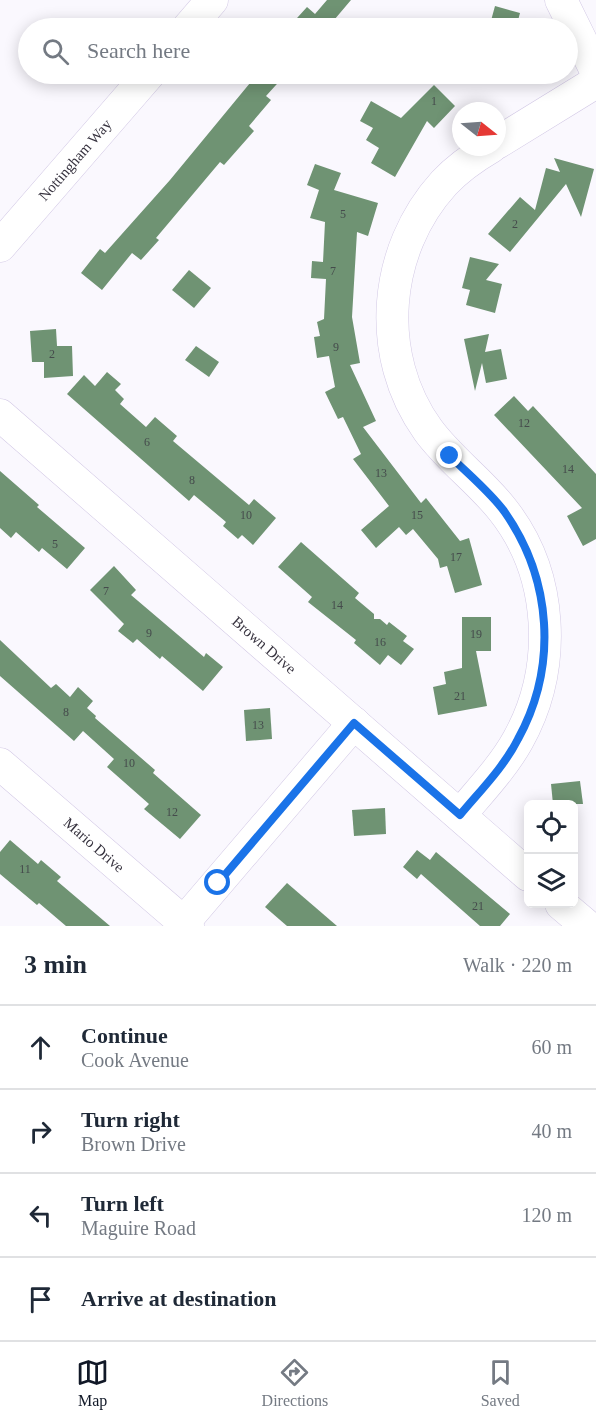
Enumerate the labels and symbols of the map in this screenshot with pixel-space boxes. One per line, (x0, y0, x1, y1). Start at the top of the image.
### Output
house number: 1 (431, 94, 437, 108)
north arrow (452, 102, 506, 156)
street label: Nottingham Way (35, 116, 115, 204)
house number: 5 (340, 207, 346, 221)
house number: 2 (512, 217, 518, 231)
house number: 7 (330, 264, 336, 278)
house number: 9 (333, 340, 339, 354)
house number: 2 (49, 347, 55, 361)
house number: 12 (518, 416, 530, 430)
house number: 6 (144, 435, 150, 449)
route end (436, 442, 462, 468)
house number: 14 (562, 462, 574, 476)
house number: 13 (375, 466, 387, 480)
house number: 8 (189, 473, 195, 487)
house number: 10 (240, 508, 252, 522)
house number: 15 (411, 508, 423, 522)
house number: 5 (52, 537, 58, 551)
house number: 17 (450, 550, 462, 564)
house number: 7 (103, 584, 109, 598)
house number: 14 (331, 598, 343, 612)
street label: Brown Drive (229, 613, 299, 677)
house number: 9 (146, 626, 152, 640)
house number: 19 (470, 627, 482, 641)
house number: 16 (374, 635, 386, 649)
house number: 21 (454, 689, 466, 703)
house number: 8 (63, 705, 69, 719)
house number: 13 (252, 718, 264, 732)
house number: 10 (123, 756, 135, 770)
house number: 12 (166, 805, 178, 819)
street label: Mario Drive (61, 815, 128, 876)
house number: 11 (19, 862, 31, 876)
route start (204, 869, 230, 895)
house number: 21 (472, 899, 484, 913)

